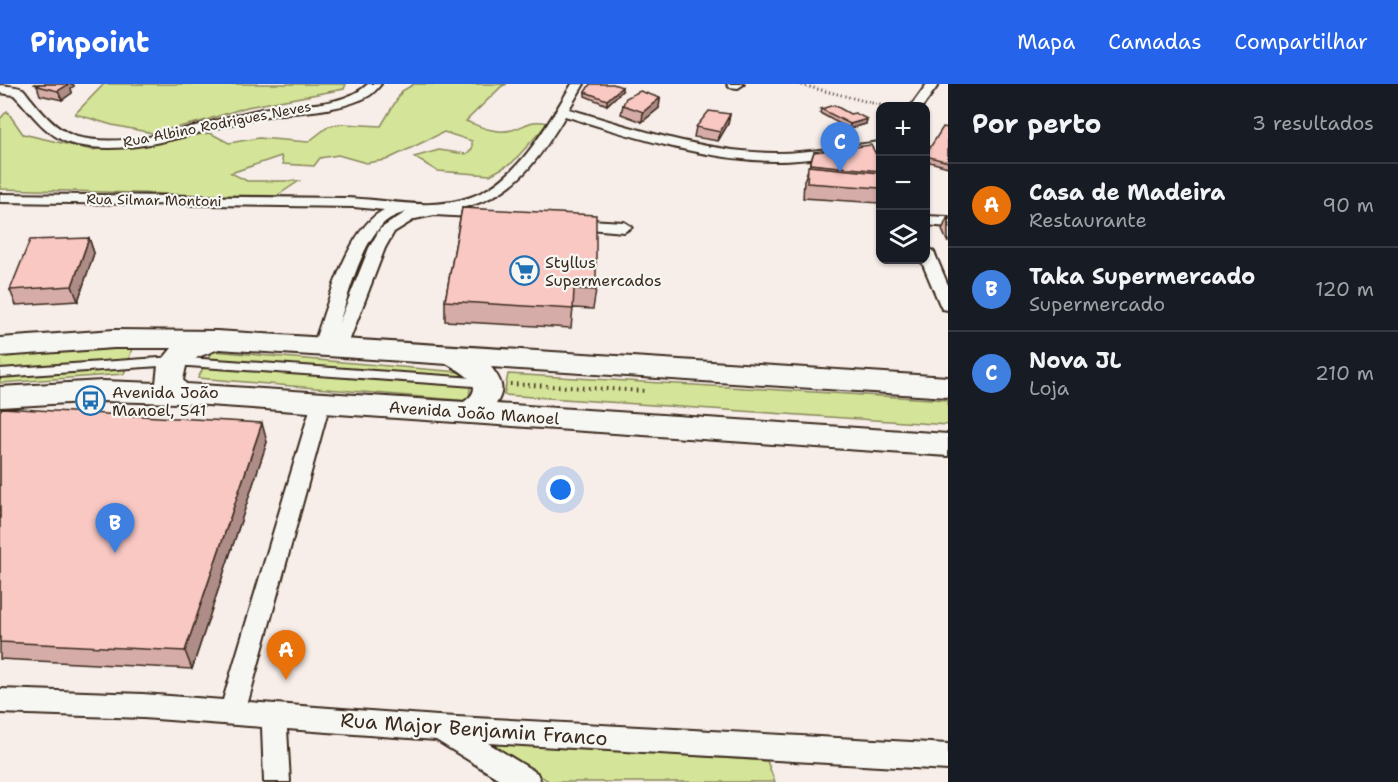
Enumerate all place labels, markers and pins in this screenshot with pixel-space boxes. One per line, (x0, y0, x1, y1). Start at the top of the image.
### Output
pin: C (820, 122, 860, 172)
place label: Styllus Supermercados (545, 252, 662, 291)
supermarket icon: Styllus Supermercados (508, 255, 540, 287)
place label: Avenida João Manoel, 541 (112, 382, 219, 421)
bus stop icon: Avenida João Manoel, 541 (75, 385, 107, 417)
pin: B (96, 504, 134, 553)
pin: A (266, 630, 306, 680)

